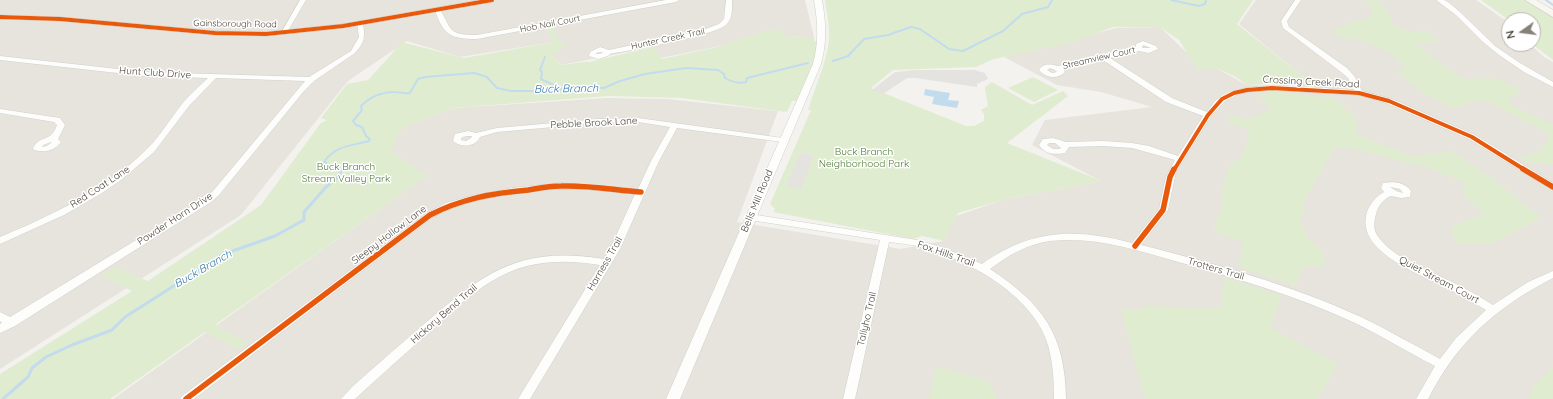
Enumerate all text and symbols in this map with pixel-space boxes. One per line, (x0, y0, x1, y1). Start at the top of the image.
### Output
north arrow (1501, 12, 1541, 52)
street label: Hob Nail Court (519, 13, 581, 35)
street label: Gainsborough Road (193, 18, 277, 30)
street label: Hunter Creek Trail (630, 26, 706, 52)
text: N (1503, 29, 1518, 40)
street label: Streamview Court (1062, 44, 1136, 72)
street label: Hunt Club Drive (119, 64, 191, 82)
street label: Crossing Creek Road (1262, 73, 1360, 91)
water label: Buck Branch (534, 82, 598, 96)
street label: Pebble Brook Lane (550, 115, 638, 131)
park label: Buck Branch Neighborhood Park (819, 146, 909, 170)
park label: Buck Branch Stream Valley Park (302, 161, 390, 184)
street label: Red Coat Lane (68, 163, 132, 211)
street label: Bells Mill Road (738, 168, 776, 234)
street label: Powder Horn Drive (135, 190, 215, 248)
street label: Sleepy Hollow Lane (349, 203, 429, 267)
street label: Harness Trail (585, 235, 625, 293)
street label: Fox Hills Trail (916, 239, 976, 269)
water label: Buck Branch (172, 247, 234, 291)
street label: Quiet Stream Court (1397, 254, 1481, 306)
street label: Trotters Trail (1186, 255, 1246, 283)
street label: Hickory Bend Trail (408, 282, 480, 346)
street label: Tallyho Trail (855, 291, 879, 347)

